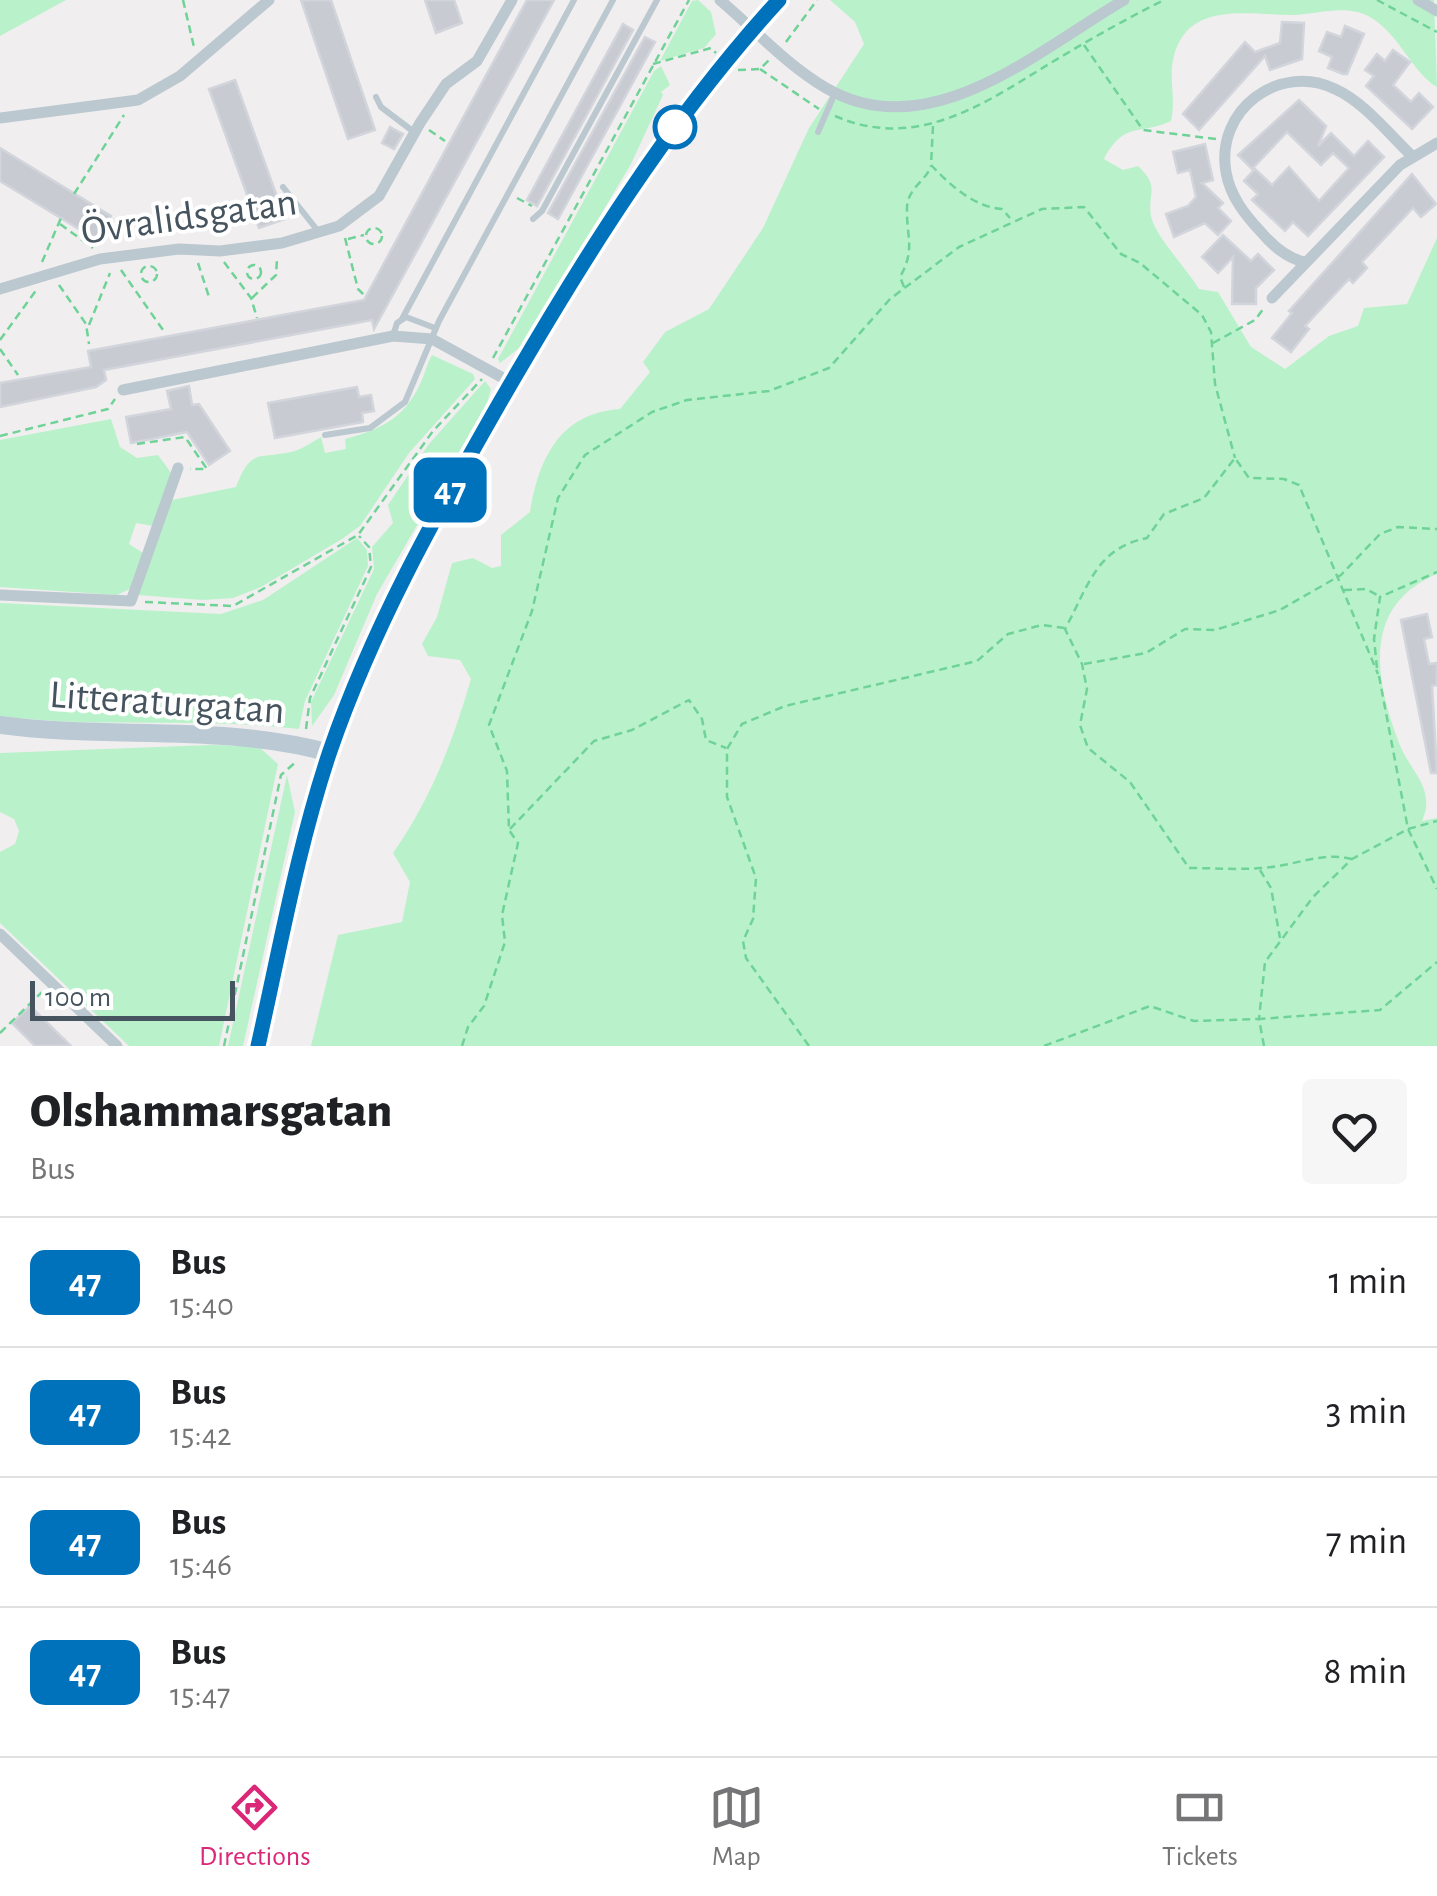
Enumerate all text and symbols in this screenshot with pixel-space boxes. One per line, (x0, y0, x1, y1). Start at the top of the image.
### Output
unlabelled marker (654, 106, 696, 148)
street label: Övralidsgatan (78, 179, 299, 252)
line badge: 47 (405, 458, 495, 522)
text: 47 (434, 473, 466, 508)
street label: Litteraturgatan (48, 675, 286, 731)
scale bar (30, 976, 235, 1020)
text: 100 m (45, 984, 111, 1012)
button: heart (1302, 1079, 1407, 1184)
text: Olshammarsgatan (30, 1088, 392, 1136)
text: Bus (30, 1153, 75, 1185)
text: Bus (170, 1244, 226, 1282)
text: 1 min (1328, 1263, 1407, 1301)
text: 47 (69, 1265, 101, 1300)
text: 15:40 (170, 1289, 234, 1321)
text: Bus (170, 1374, 226, 1412)
text: 3 min (1326, 1393, 1407, 1431)
text: 47 (69, 1395, 101, 1430)
text: 15:42 (170, 1419, 232, 1451)
text: Bus (170, 1504, 226, 1542)
text: 7 min (1326, 1523, 1407, 1561)
text: 47 (69, 1525, 101, 1560)
text: 15:46 (170, 1549, 232, 1581)
text: Bus (170, 1634, 226, 1672)
text: 8 min (1324, 1653, 1407, 1691)
text: 47 (69, 1655, 101, 1690)
text: 15:47 (170, 1679, 230, 1711)
tab: Directions (199, 1780, 311, 1874)
tab: Map (709, 1780, 764, 1874)
tab: Tickets (1162, 1780, 1238, 1874)

